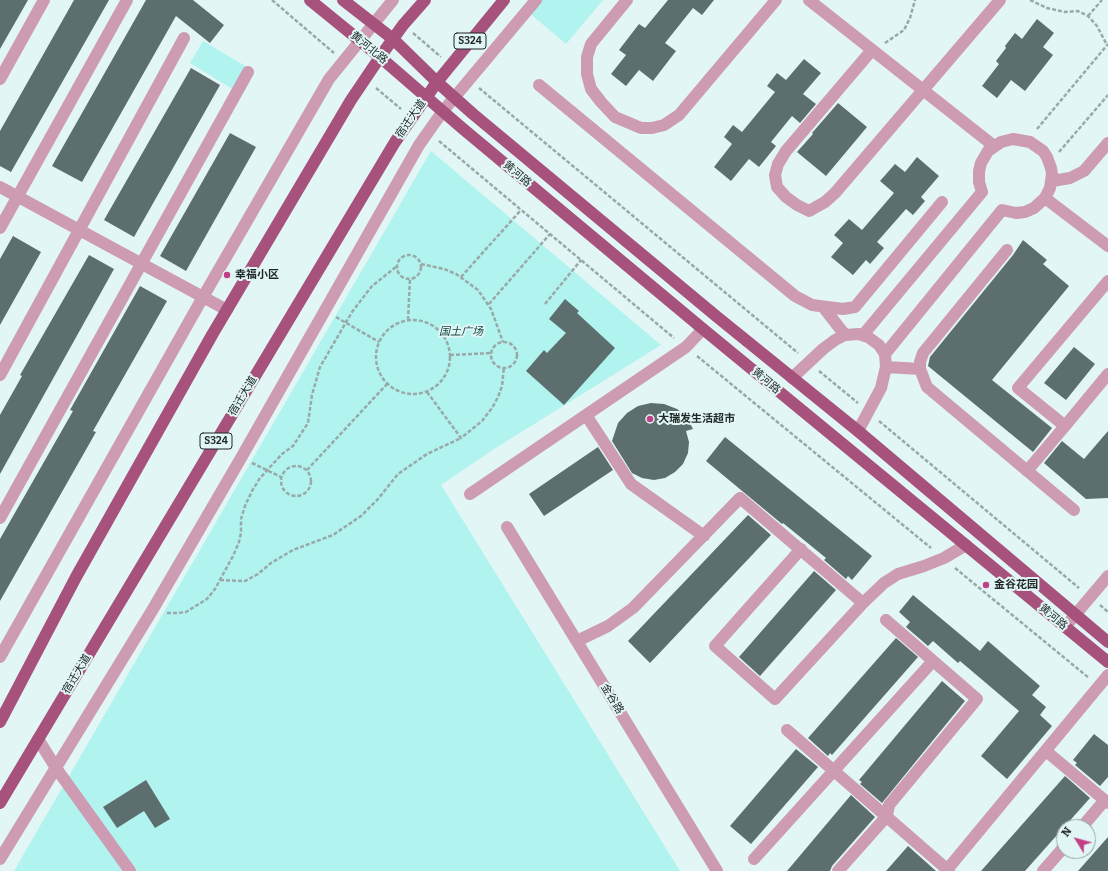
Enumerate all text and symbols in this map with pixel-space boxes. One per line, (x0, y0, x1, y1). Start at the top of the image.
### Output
street label: 黄河北路 (348, 29, 390, 67)
road number: S324 (454, 33, 486, 49)
street label: 宿迁大道 (393, 97, 429, 141)
street label: 黄河路 (500, 158, 534, 190)
place label: 幸福小区 (235, 268, 279, 282)
marker: 幸福小区 (222, 270, 232, 280)
park label: 国土广场 (439, 325, 483, 339)
street label: 黄河路 (749, 365, 783, 397)
street label: 宿迁大道 (226, 374, 260, 418)
place label: 大瑞发生活超市 (658, 412, 735, 426)
marker: 大瑞发生活超市 (645, 414, 655, 424)
road number: S324 (200, 433, 232, 449)
place label: 金谷花园 (994, 578, 1038, 592)
marker: 金谷花园 (981, 580, 991, 590)
street label: 黄河路 (1036, 601, 1070, 633)
street label: 宿迁大道 (60, 652, 94, 696)
street label: 金谷路 (598, 681, 626, 717)
north arrow (1056, 819, 1096, 859)
text: N (1059, 825, 1075, 839)

